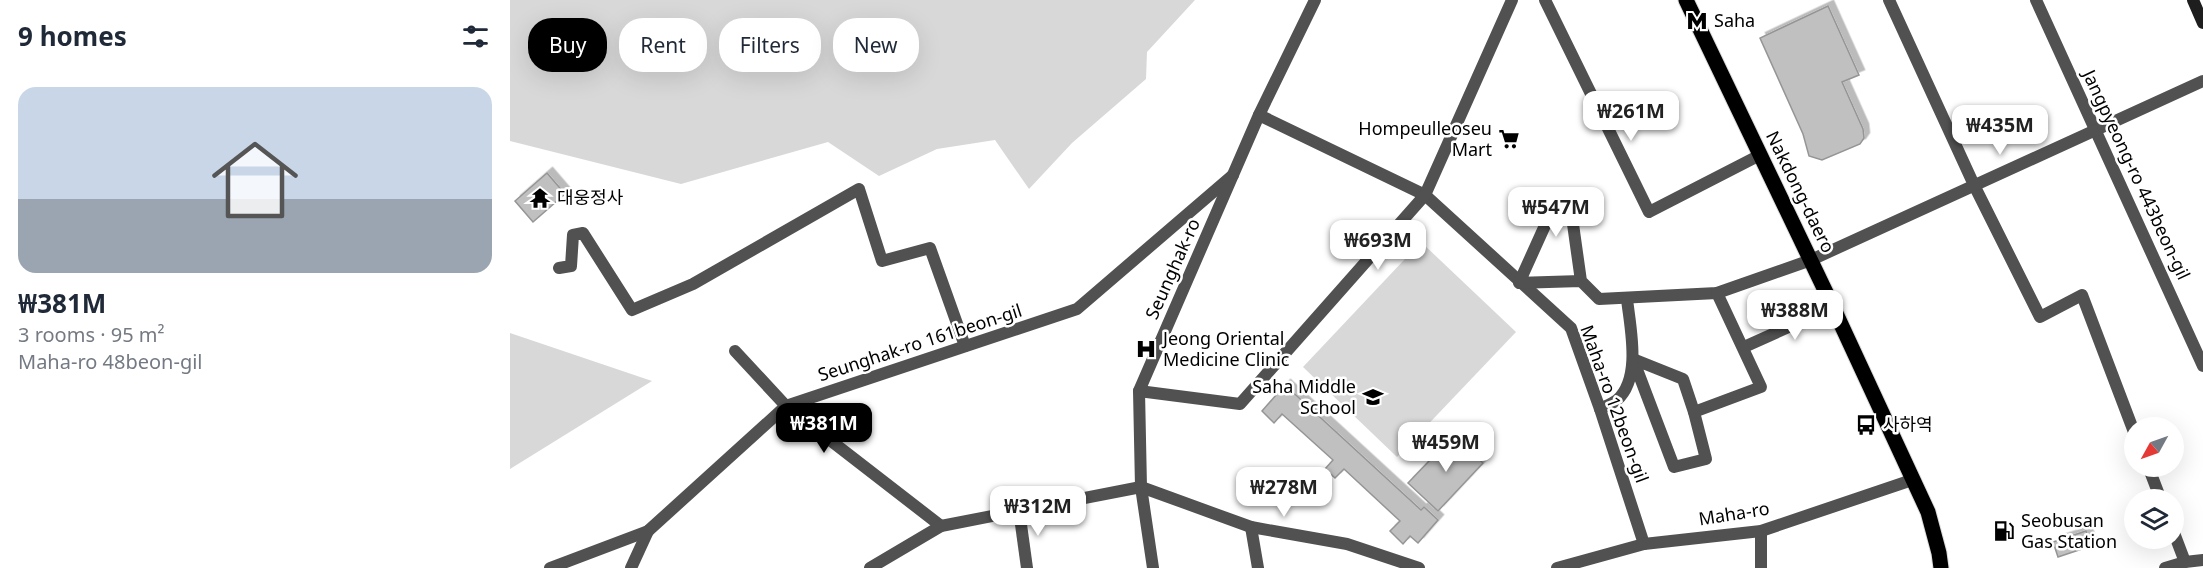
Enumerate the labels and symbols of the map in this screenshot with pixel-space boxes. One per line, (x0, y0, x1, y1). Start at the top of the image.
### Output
place label: Saha (1714, 8, 1755, 32)
metro station icon: Saha (1685, 9, 1709, 33)
street label: Jangpyeong-ro 443beon-gil (2077, 64, 2196, 283)
pin: ₩261M (1589, 91, 1673, 142)
pin: ₩435M (1958, 105, 2042, 156)
place label: Hompeulleoseu Mart (1358, 116, 1492, 161)
supermarket icon: Hompeulleoseu Mart (1497, 127, 1521, 151)
street label: Nakdong-daero (1761, 127, 1841, 256)
place label: 대웅정사 (557, 185, 624, 209)
temple icon: 대웅정사 (528, 186, 552, 210)
pin: ₩547M (1514, 187, 1598, 238)
street label: Seunghak-ro (1139, 214, 1205, 323)
pin: ₩693M (1336, 220, 1420, 271)
pin: ₩388M (1753, 290, 1837, 341)
street label: Seunghak-ro 161beon-gil (815, 298, 1025, 386)
street label: Maha-ro 12beon-gil (1575, 322, 1655, 486)
place label: Jeong Oriental Medicine Clinic (1161, 326, 1290, 371)
hospital icon: Jeong Oriental Medicine Clinic (1134, 337, 1158, 361)
place label: Saha Middle School (1252, 374, 1356, 419)
school or university icon: Saha Middle School (1361, 385, 1385, 409)
pin: ₩381M (782, 403, 866, 454)
place label: 사하역 (1883, 412, 1933, 436)
bus stop icon: 사하역 (1854, 413, 1878, 437)
north arrow (2124, 417, 2184, 477)
pin: ₩459M (1404, 422, 1488, 473)
pin: ₩278M (1242, 467, 1326, 518)
pin: ₩312M (996, 486, 1080, 537)
street label: Maha-ro (1697, 496, 1771, 530)
place label: Seobusan Gas Station (2021, 508, 2117, 553)
fuel station icon: Seobusan Gas Station (1992, 519, 2016, 543)

